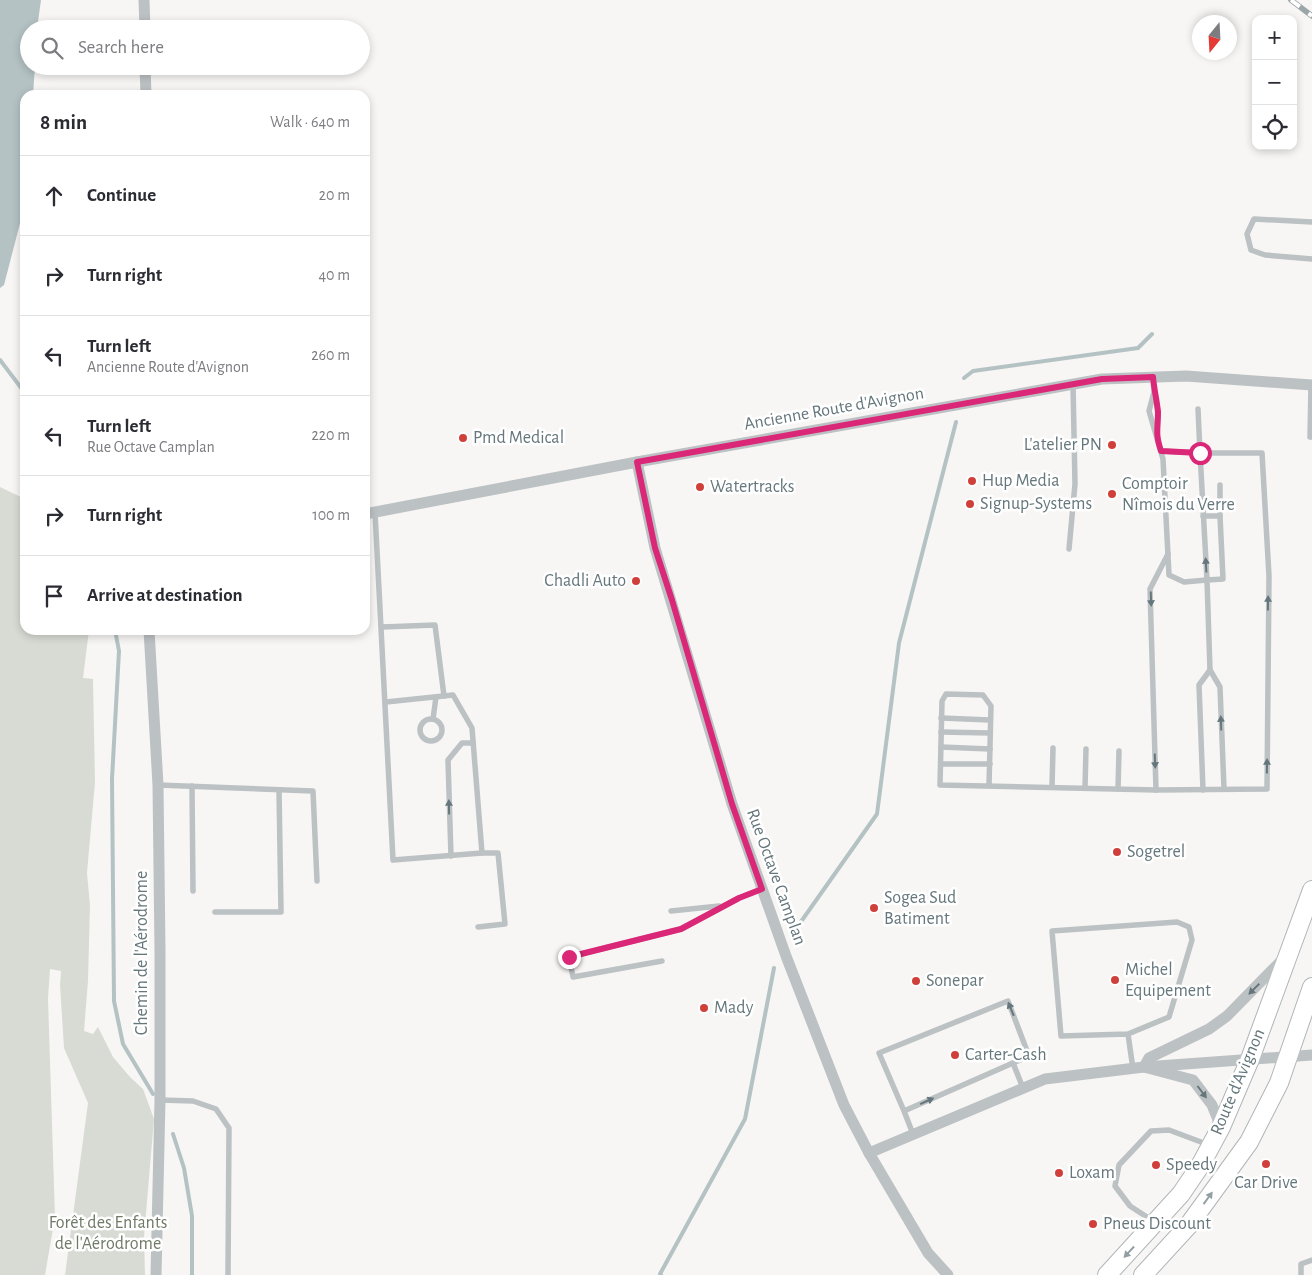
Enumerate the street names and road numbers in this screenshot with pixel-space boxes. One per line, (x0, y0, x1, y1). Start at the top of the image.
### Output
street label: Ancienne Route d'Avignon (743, 384, 925, 434)
street label: Rue Octave Camplan (743, 806, 809, 948)
street label: Chemin de l'Aérodrome (133, 871, 151, 1035)
street label: Route d'Avignon (1208, 1026, 1268, 1138)

